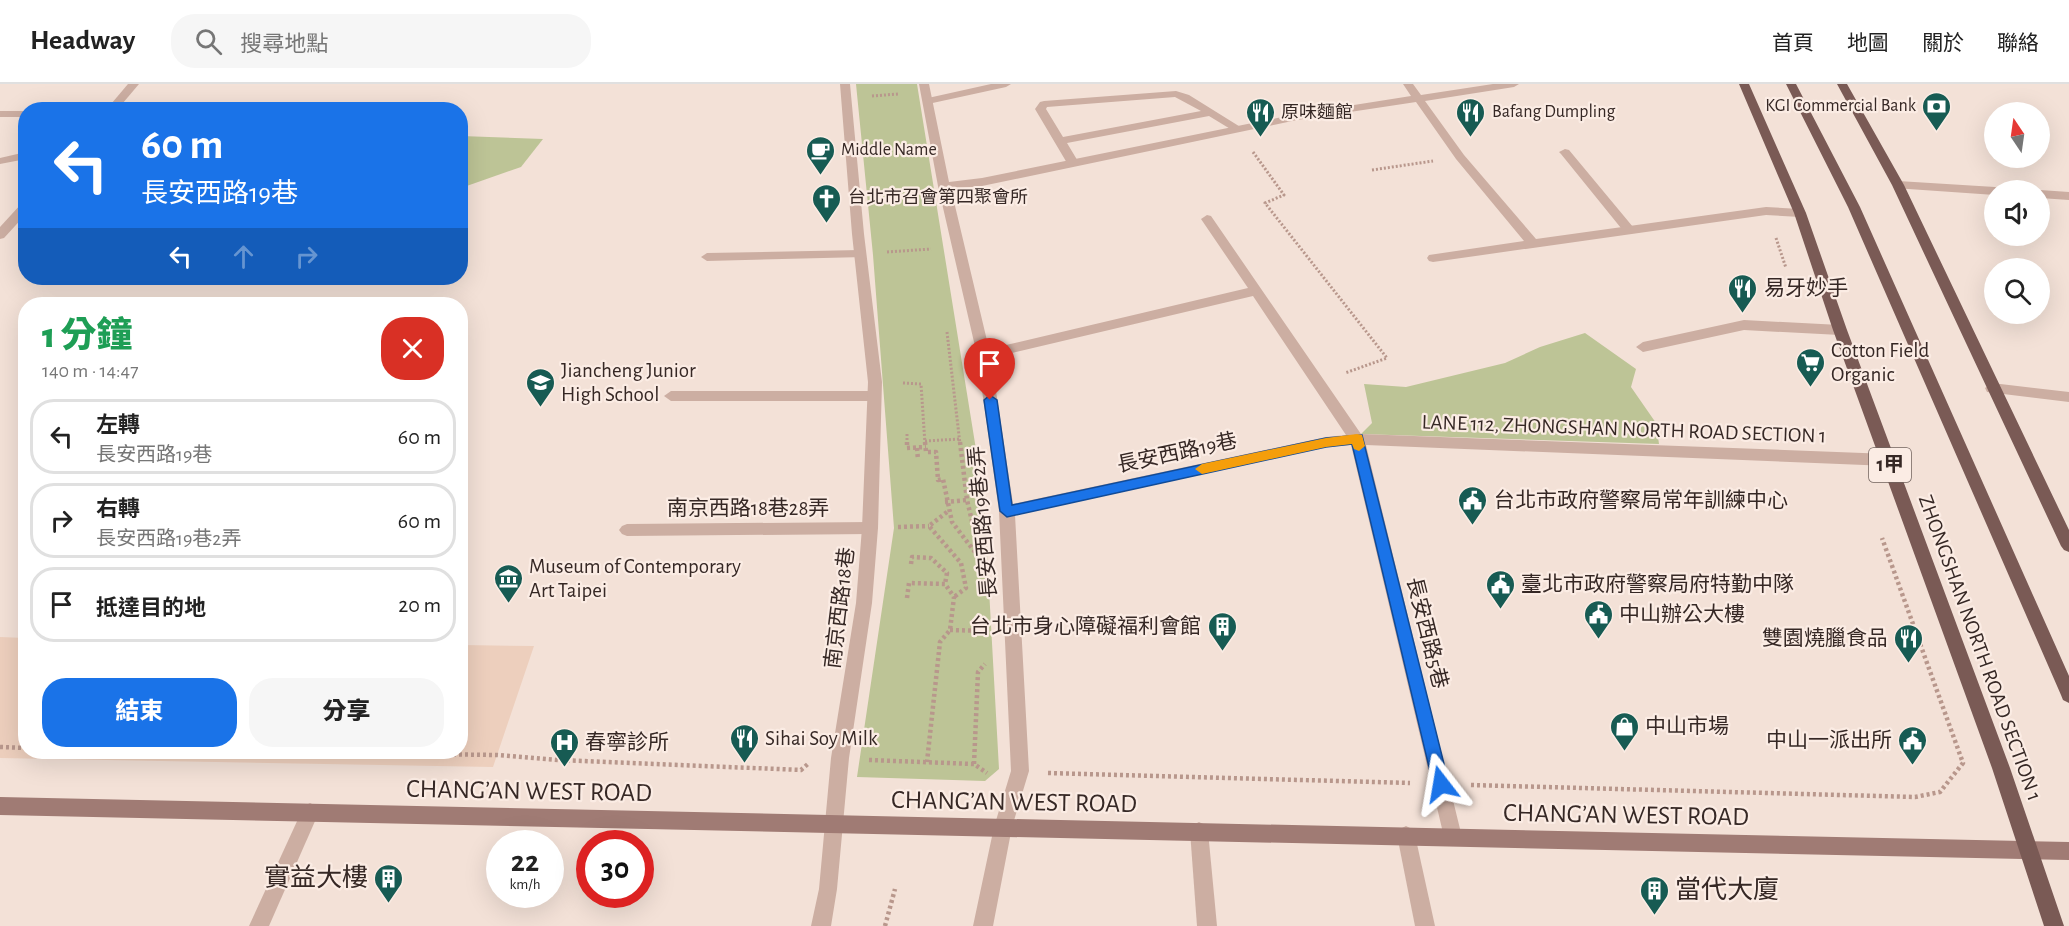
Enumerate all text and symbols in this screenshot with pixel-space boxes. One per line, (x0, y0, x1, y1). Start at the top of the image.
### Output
search box (171, 14, 591, 68)
icon: search (192, 25, 225, 58)
text: Headway (30, 27, 135, 55)
text: 搜尋地點 (240, 33, 328, 55)
text: 首頁 (1772, 33, 1814, 54)
text: 地圖 (1847, 33, 1889, 54)
text: 關於 (1922, 33, 1964, 54)
text: 聯絡 (1997, 33, 2039, 54)
bank icon: KGI Commercial Bank (1921, 90, 1953, 132)
restaurant icon: Bafang Dumpling (1455, 96, 1487, 138)
restaurant icon: 原味麵館 (1244, 97, 1276, 139)
place label: KGI Commercial Bank (1765, 97, 1917, 115)
place label: 原味麵館 (1281, 102, 1353, 122)
north arrow (1984, 102, 2050, 168)
map controls (1984, 102, 2050, 324)
place label: Bafang Dumpling (1492, 103, 1616, 121)
text: 60 m (141, 124, 223, 166)
icon: left (42, 126, 120, 204)
cafe icon: Middle Name (804, 134, 836, 176)
place label: Middle Name (841, 141, 937, 159)
text: 長安西路19巷 (141, 180, 298, 207)
button: sound (1984, 180, 2050, 246)
church icon: 台北市召會第四聚會所 (811, 182, 843, 224)
place label: 台北市召會第四聚會所 (848, 187, 1028, 207)
icon: left (164, 240, 197, 273)
icon: ahead (227, 240, 260, 273)
icon: right (290, 240, 323, 273)
button: search (1984, 258, 2050, 324)
restaurant icon: 易牙妙手 (1727, 272, 1759, 314)
place label: 易牙妙手 (1764, 277, 1848, 299)
button: close (381, 317, 444, 380)
text: 1 分鐘 (42, 318, 132, 354)
pin (964, 338, 1015, 400)
place label: Cotton Field Organic (1831, 340, 1929, 385)
supermarket icon: Cotton Field Organic (1794, 346, 1826, 388)
icon: arrive (973, 347, 1006, 380)
place label: Jiancheng Junior High School (561, 360, 696, 405)
text: 140 m · 14:47 (42, 361, 139, 381)
school or university icon: Jiancheng Junior High School (524, 366, 556, 408)
street label: LANE 112, ZHONGSHAN NORTH ROAD SECTION 1 (1421, 411, 1827, 447)
text: 左轉 (96, 414, 140, 436)
icon: left (45, 420, 78, 453)
text: 60 m (398, 426, 441, 448)
street label: 長安西路19巷 (1115, 429, 1239, 476)
text: 長安西路19巷 (96, 445, 212, 465)
street label: 長安西路19巷2弄 (965, 445, 1000, 599)
road number: 1甲 (1869, 448, 1911, 482)
public building icon: 台北市政府警察局常年訓練中心 (1457, 484, 1489, 526)
place label: 台北市政府警察局常年訓練中心 (1494, 489, 1788, 511)
street label: ZHONGSHAN NORTH ROAD SECTION 1 (1915, 492, 2045, 804)
street label: 南京西路18巷28弄 (667, 497, 829, 519)
text: 右轉 (96, 498, 140, 520)
icon: right (45, 504, 78, 537)
text: 60 m (398, 510, 441, 532)
text: 長安西路19巷2弄 (96, 529, 241, 549)
street label: 南京西路18巷 (821, 546, 858, 670)
place label: Museum of Contemporary Art Taipei (529, 556, 741, 601)
museum icon: Museum of Contemporary Art Taipei (492, 562, 524, 604)
public building icon: 臺北市政府警察局府特勤中隊 (1484, 568, 1516, 610)
place label: 臺北市政府警察局府特勤中隊 (1521, 573, 1794, 595)
street label: 長安西路5巷 (1403, 575, 1452, 691)
icon: arrive (45, 588, 78, 621)
text: 20 m (398, 594, 441, 616)
text: 抵達目的地 (96, 597, 206, 619)
public building icon: 中山辦公大樓 (1582, 598, 1614, 640)
place label: 中山辦公大樓 (1619, 603, 1745, 625)
building icon: 台北市身心障礙福利會館 (1206, 610, 1238, 652)
place label: 台北市身心障礙福利會館 (970, 614, 1201, 637)
restaurant icon: 雙園燒臘食品 (1893, 622, 1925, 664)
place label: 雙園燒臘食品 (1762, 627, 1888, 649)
button: 結束 (42, 678, 237, 747)
button: 分享 (249, 678, 444, 747)
shop icon: 中山市場 (1608, 710, 1640, 752)
place label: 中山市場 (1645, 715, 1729, 737)
restaurant icon: Sihai Soy Milk (728, 722, 760, 764)
public building icon: 中山一派出所 (1897, 724, 1929, 766)
hospital icon: 春寧診所 (548, 726, 580, 768)
place label: Sihai Soy Milk (765, 728, 878, 749)
place label: 中山一派出所 (1766, 729, 1892, 751)
place label: 春寧診所 (585, 731, 669, 753)
position arrow (1409, 752, 1473, 816)
street label: CHANG’AN WEST ROAD (406, 776, 652, 806)
street label: CHANG’AN WEST ROAD (891, 787, 1137, 817)
street label: CHANG’AN WEST ROAD (1503, 800, 1749, 830)
speed limit sign: 30 (576, 830, 654, 908)
text: 22 (511, 847, 539, 877)
building icon: 實益大樓 (373, 862, 405, 904)
place label: 實益大樓 (264, 863, 368, 891)
building icon: 當代大廈 (1638, 874, 1670, 916)
place label: 當代大廈 (1675, 875, 1779, 903)
text: km/h (510, 877, 540, 892)

